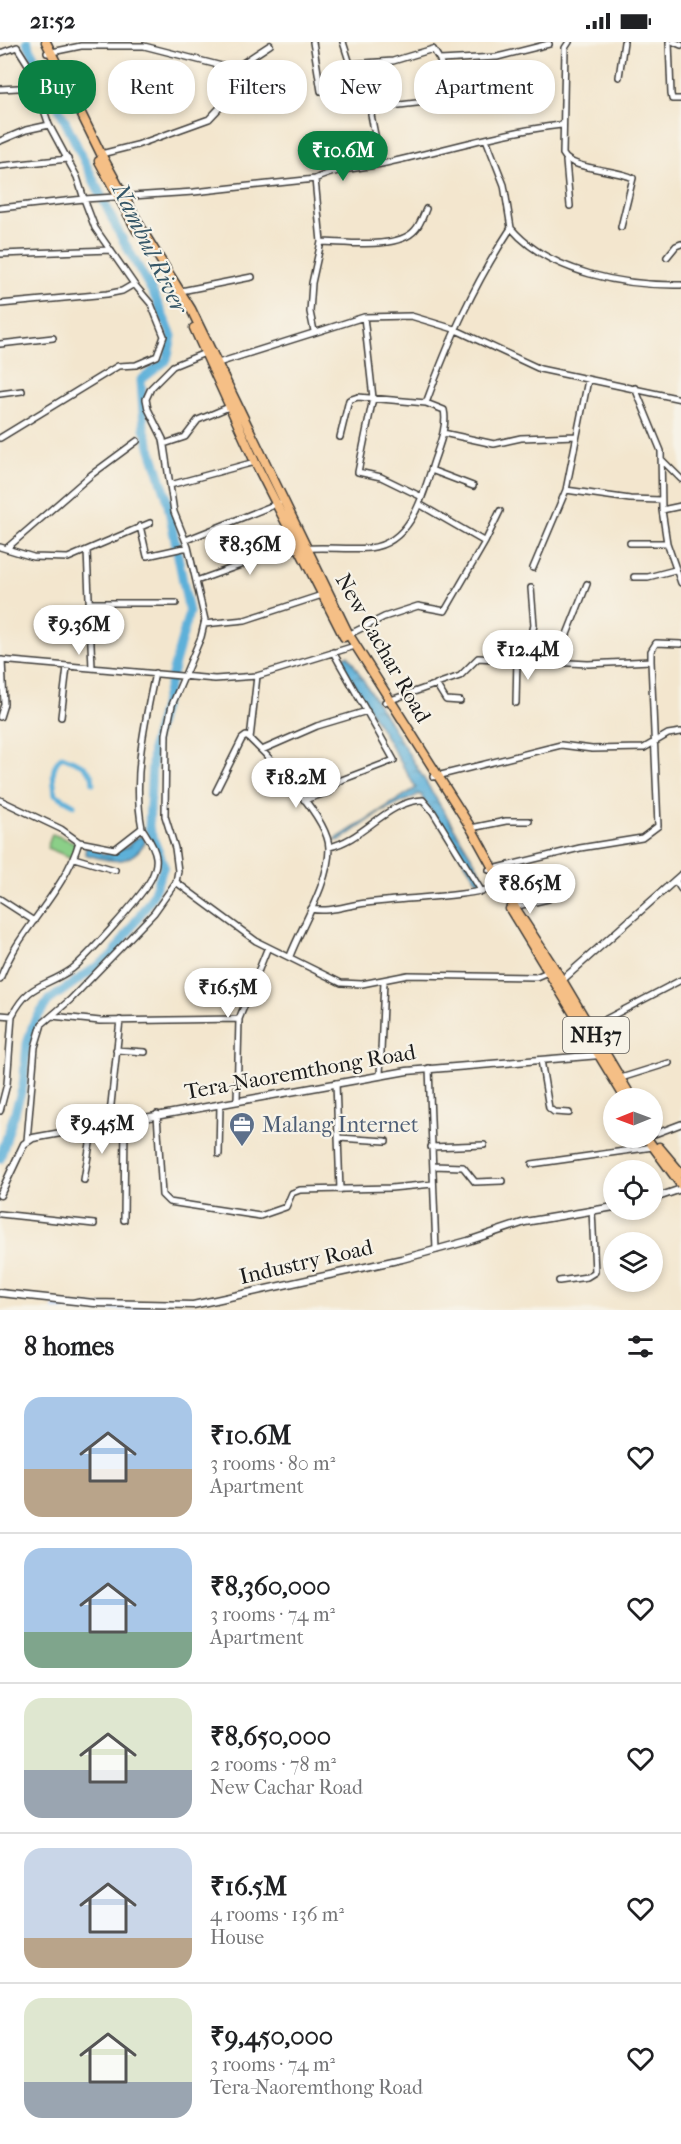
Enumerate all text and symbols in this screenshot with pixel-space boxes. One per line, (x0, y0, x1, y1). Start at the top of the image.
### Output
text: 21:52 (30, 8, 75, 34)
chip: Buy (18, 60, 96, 114)
chip: Rent (108, 60, 195, 114)
chip: Filters (207, 60, 307, 114)
chip: New (319, 60, 402, 114)
chip: Apartment (414, 60, 555, 114)
pin: ₹10.6M (294, 131, 392, 182)
text: ₹10.6M (312, 139, 374, 162)
water label: Nambul River (106, 177, 195, 320)
pin: ₹8.36M (201, 525, 299, 576)
text: ₹8.36M (219, 533, 281, 556)
street label: New Cachar Road (330, 569, 437, 728)
pin: ₹9.36M (30, 605, 128, 656)
text: ₹9.36M (47, 613, 111, 636)
pin: ₹12.4M (479, 630, 577, 681)
text: ₹12.4M (496, 638, 560, 661)
pin: ₹18.2M (247, 758, 345, 809)
text: ₹18.2M (265, 766, 327, 789)
pin: ₹8.65M (481, 864, 579, 915)
text: ₹8.65M (498, 872, 562, 895)
pin: ₹16.5M (179, 968, 277, 1019)
text: ₹16.5M (198, 976, 258, 999)
road number: NH37 (563, 1017, 629, 1053)
street label: Tera-Naoremthong Road (182, 1039, 419, 1105)
north arrow (603, 1088, 663, 1148)
map controls (603, 1088, 663, 1292)
pin: ₹9.45M (53, 1104, 151, 1155)
office icon: Malang Internet (227, 1110, 257, 1148)
text: ₹9.45M (70, 1112, 134, 1135)
place label: Malang Internet (262, 1112, 419, 1138)
button: locate (603, 1160, 663, 1220)
button: layers (603, 1232, 663, 1292)
street label: Industry Road (237, 1234, 376, 1290)
icon: filters (624, 1330, 657, 1363)
text: 8 homes (24, 1331, 114, 1362)
text: ₹10.6M (210, 1420, 291, 1451)
icon: home (72, 1421, 144, 1493)
icon: heart (624, 1441, 657, 1474)
text: 3 rooms · 80 m² (210, 1452, 335, 1475)
text: Apartment (210, 1475, 304, 1498)
text: ₹8,360,000 (210, 1571, 331, 1602)
icon: home (72, 1572, 144, 1644)
icon: heart (624, 1592, 657, 1625)
text: 3 rooms · 74 m² (210, 1603, 335, 1626)
text: Apartment (210, 1626, 304, 1649)
text: ₹8,650,000 (210, 1721, 331, 1752)
icon: home (72, 1722, 144, 1794)
icon: heart (624, 1742, 657, 1775)
text: 2 rooms · 78 m² (210, 1753, 336, 1776)
text: New Cachar Road (210, 1776, 363, 1799)
text: ₹16.5M (210, 1871, 287, 1902)
icon: home (72, 1872, 144, 1944)
icon: heart (624, 1892, 657, 1925)
text: 4 rooms · 136 m² (210, 1903, 344, 1926)
text: House (210, 1926, 264, 1949)
text: ₹9,450,000 (210, 2021, 333, 2052)
icon: home (72, 2022, 144, 2094)
icon: heart (624, 2042, 657, 2075)
text: 3 rooms · 74 m² (210, 2053, 335, 2076)
text: Tera-Naoremthong Road (210, 2076, 423, 2099)

